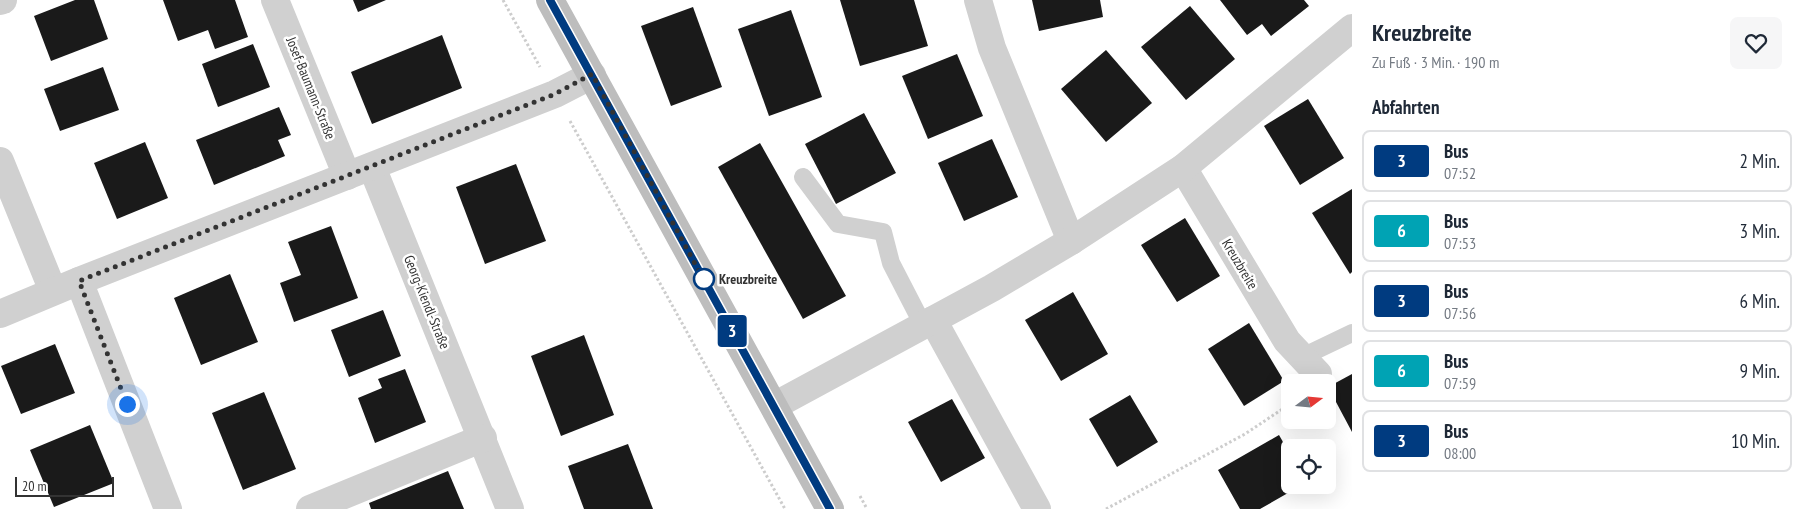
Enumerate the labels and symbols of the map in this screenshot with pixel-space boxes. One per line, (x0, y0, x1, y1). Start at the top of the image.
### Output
street label: Josef-Baumann-Straße (282, 33, 340, 142)
street label: Kreuzbreite (1218, 236, 1262, 293)
street label: Georg-Kiendl-Straße (400, 252, 454, 352)
marker: Kreuzbreite (693, 268, 715, 290)
place label: Kreuzbreite (719, 270, 777, 288)
line badge: 3 (716, 315, 748, 347)
north arrow (1281, 374, 1336, 429)
your location (115, 392, 140, 417)
scale bar (15, 474, 114, 497)

